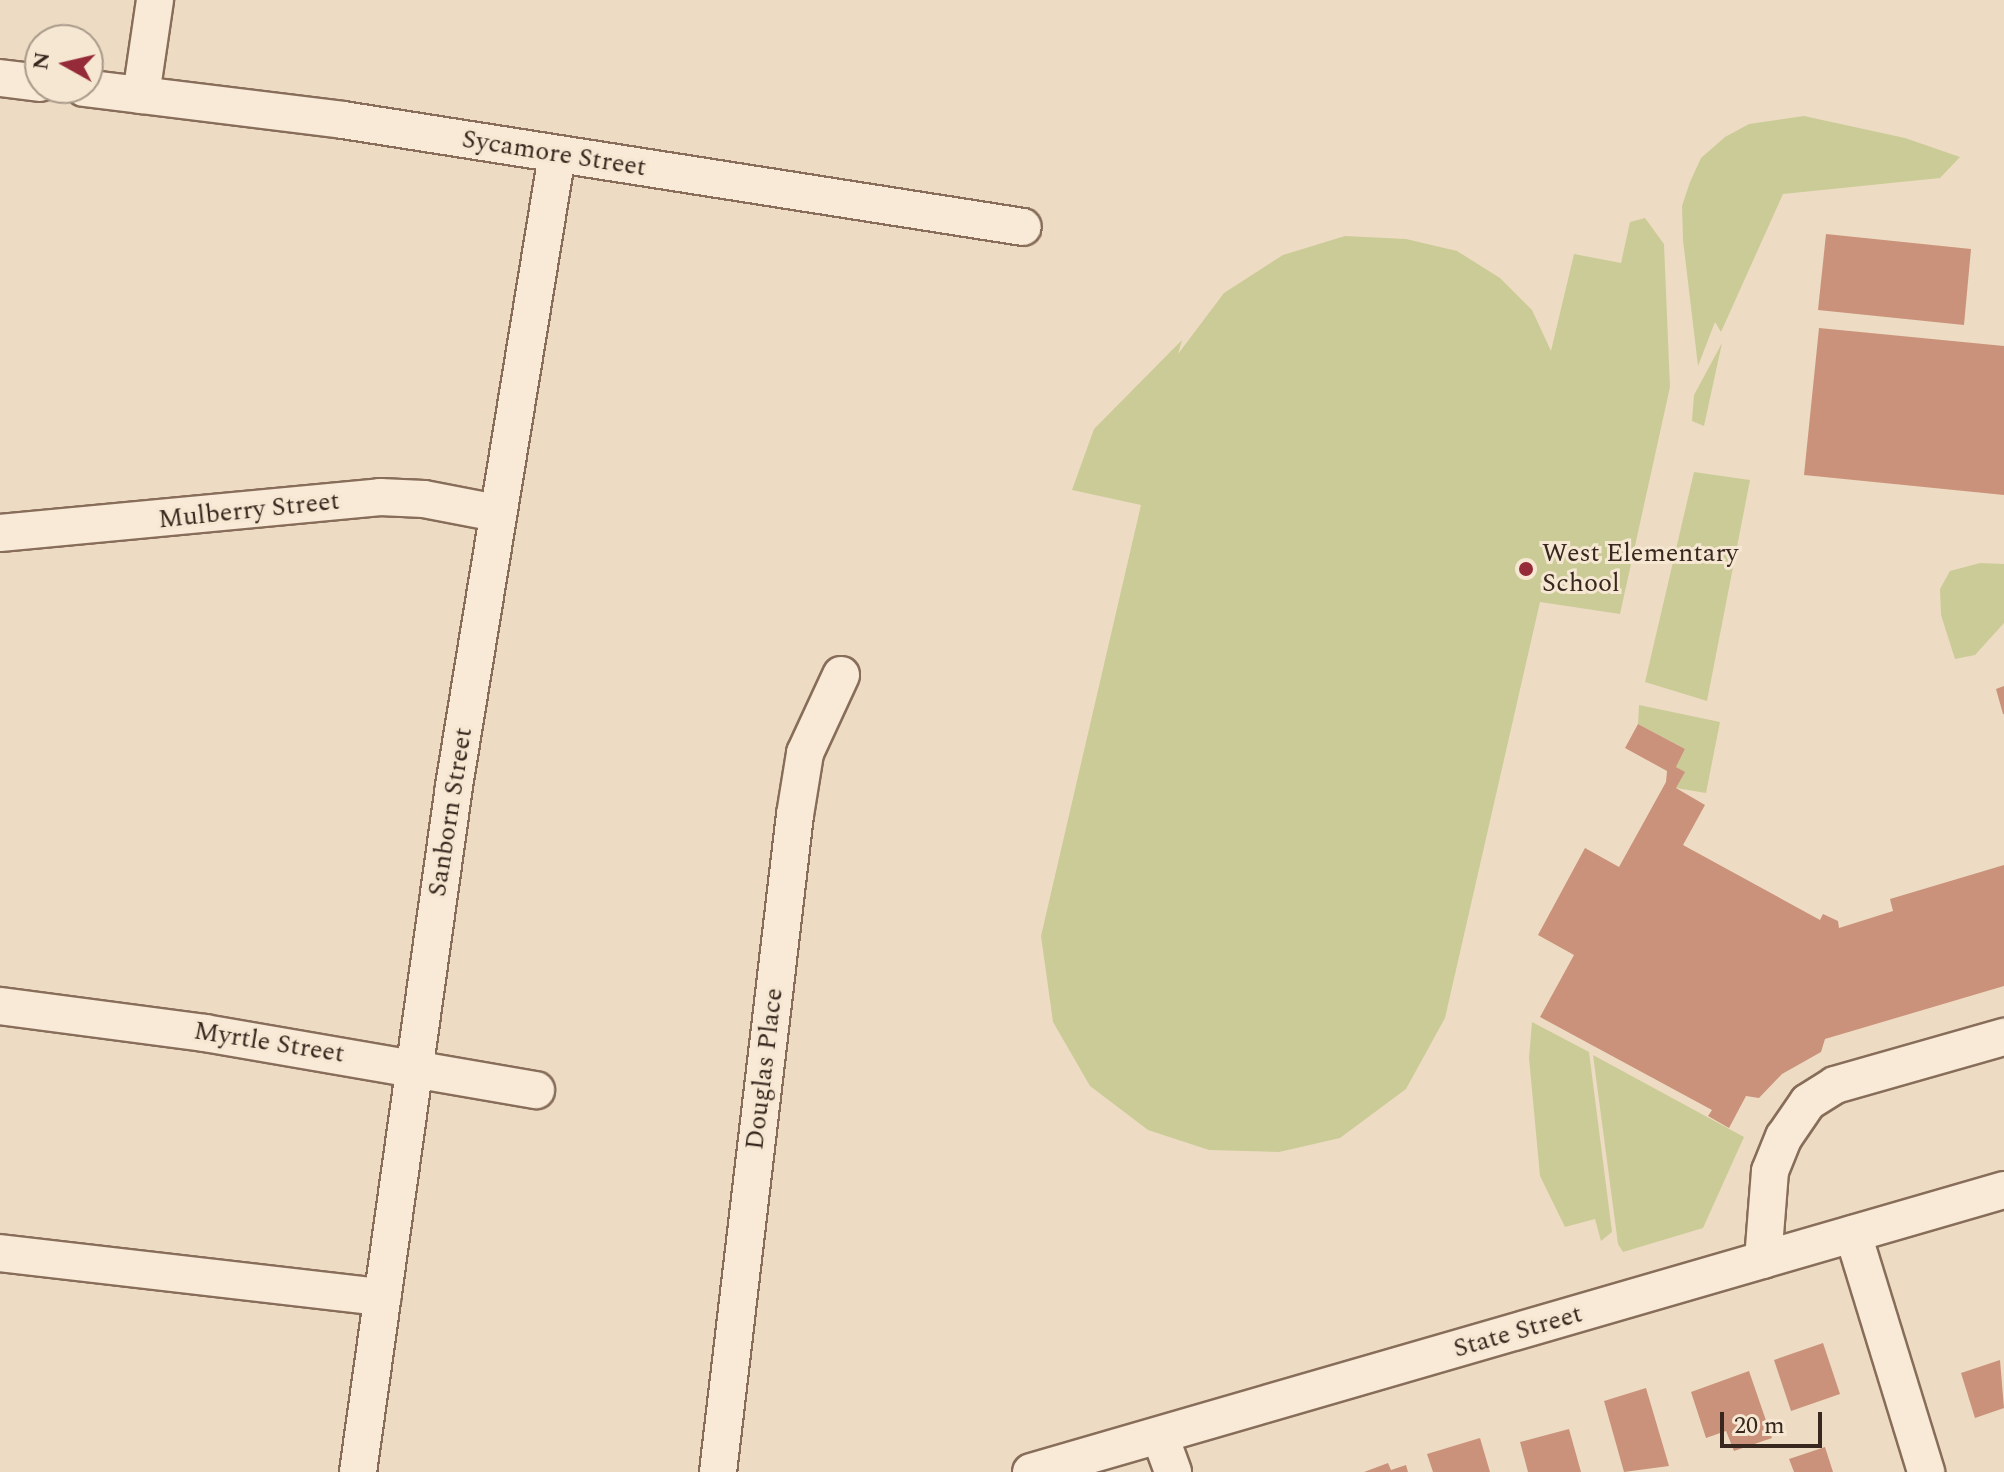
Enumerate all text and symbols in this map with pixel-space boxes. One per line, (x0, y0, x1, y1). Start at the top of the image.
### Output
north arrow (24, 24, 104, 104)
text: N (24, 50, 59, 72)
street label: Sycamore Street (460, 124, 648, 184)
street label: Mulberry Street (157, 486, 341, 536)
place label: West Elementary School (1542, 538, 1738, 600)
marker: West Elementary School (1517, 560, 1535, 578)
street label: Sanborn Street (422, 725, 480, 899)
street label: Douglas Place (740, 986, 790, 1152)
street label: Myrtle Street (192, 1016, 346, 1070)
street label: State Street (1450, 1299, 1586, 1365)
scale bar (1724, 1396, 1826, 1446)
text: 20 m (1734, 1408, 1785, 1444)

